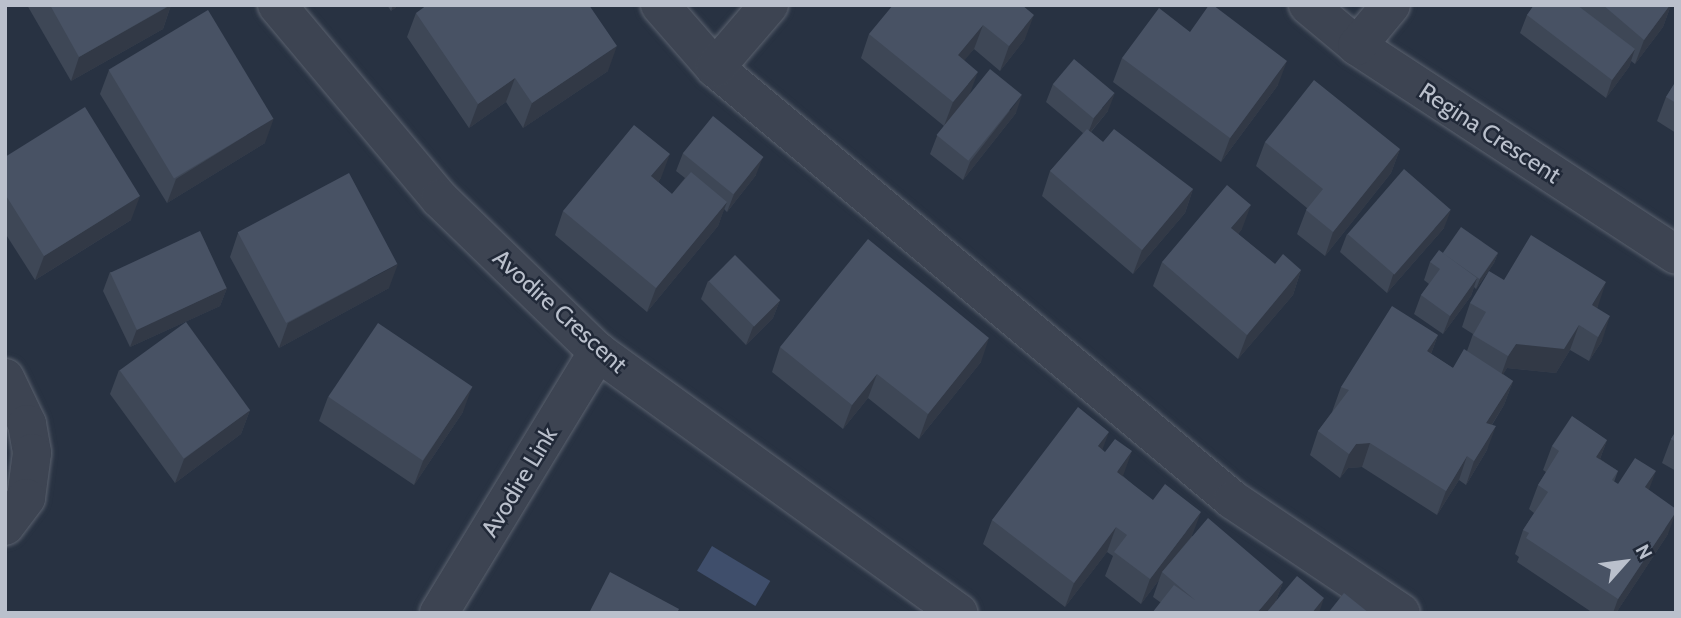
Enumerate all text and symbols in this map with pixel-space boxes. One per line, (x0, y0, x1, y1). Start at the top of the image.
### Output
street label: Regina Crescent (1414, 77, 1566, 189)
street label: Avodire Crescent (487, 243, 633, 379)
street label: Avodire Link (475, 422, 563, 542)
north arrow (1590, 527, 1660, 597)
text: N (1631, 541, 1657, 563)

